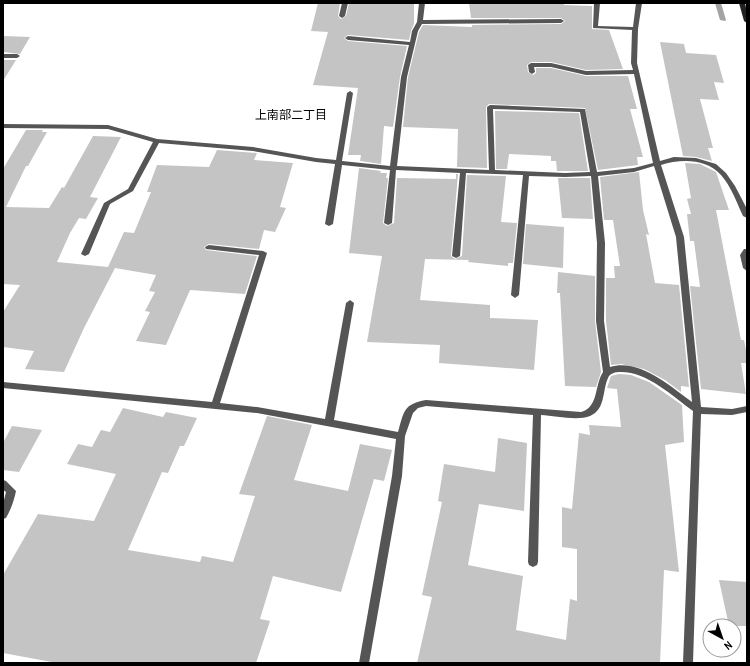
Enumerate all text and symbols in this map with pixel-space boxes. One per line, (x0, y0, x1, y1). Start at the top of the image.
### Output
district label: 上南部二丁目 (255, 107, 327, 123)
north arrow (702, 618, 742, 658)
text: N (721, 638, 735, 653)

